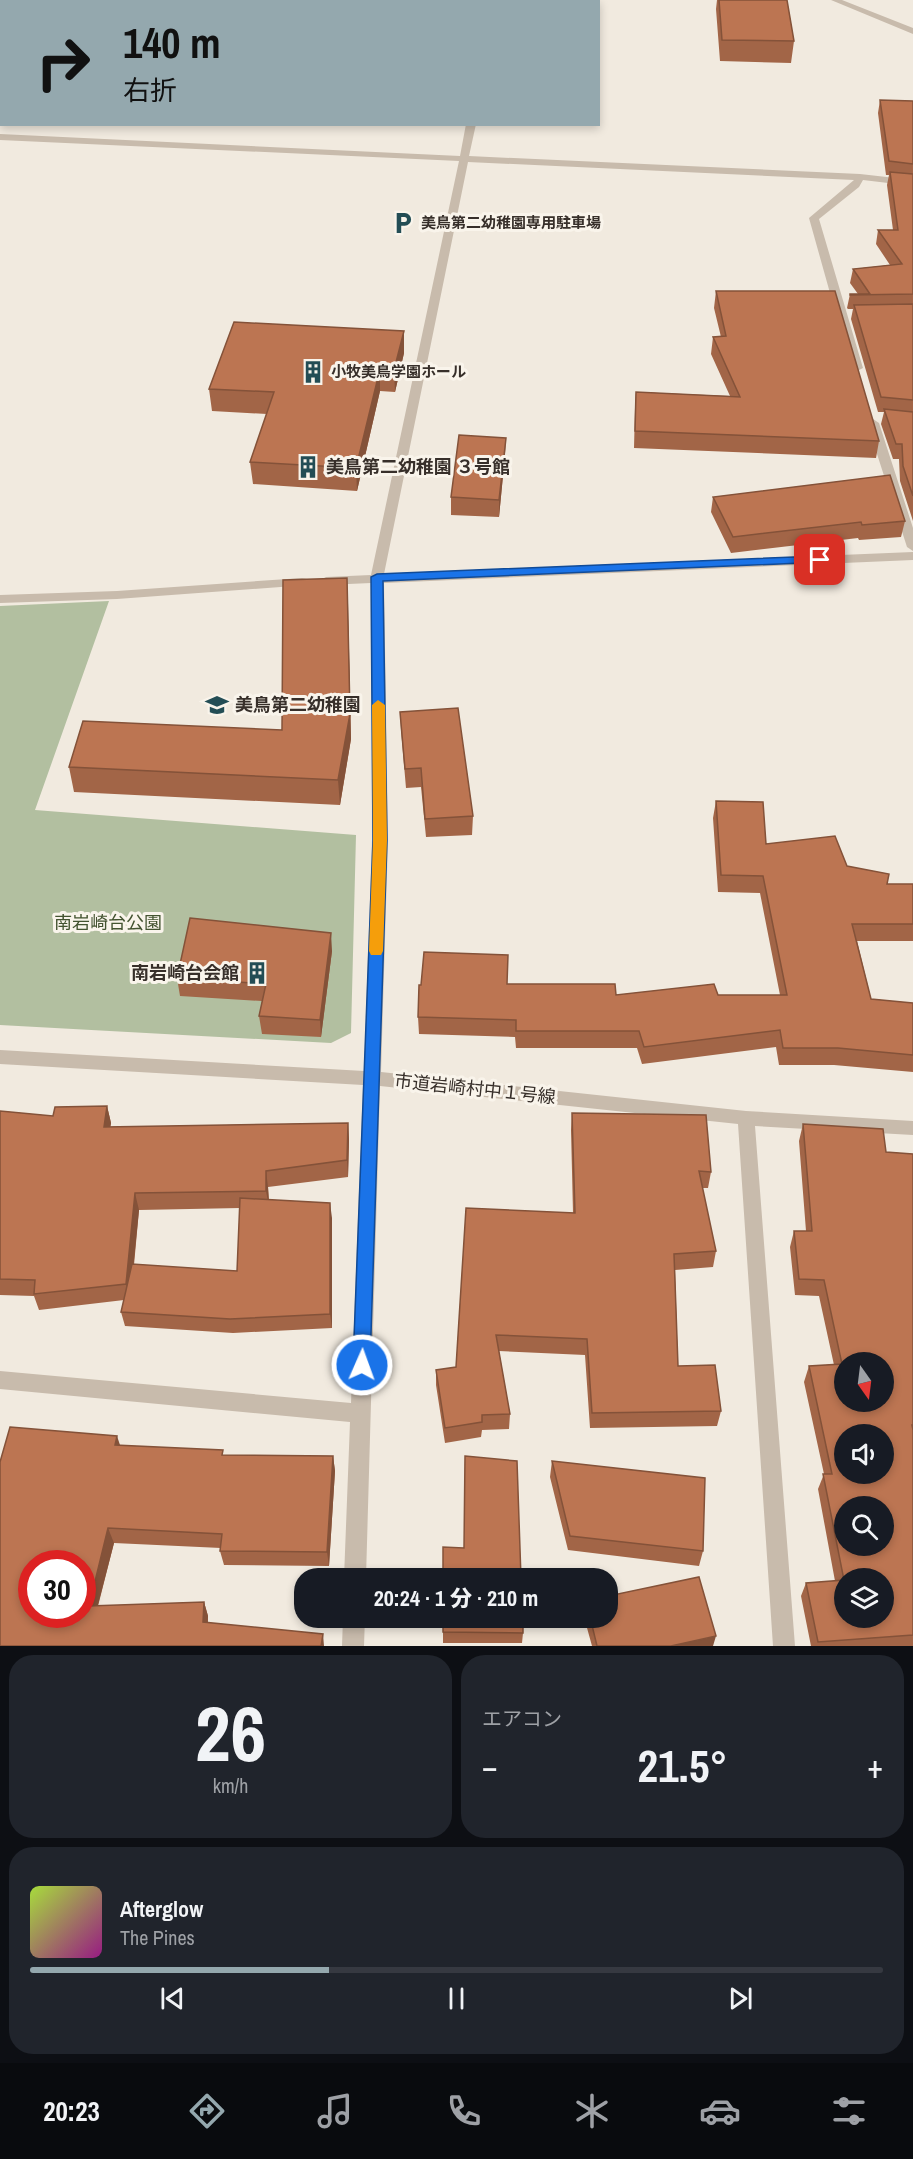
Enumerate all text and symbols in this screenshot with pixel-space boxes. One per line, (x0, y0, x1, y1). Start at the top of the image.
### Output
text: 140 m (123, 15, 221, 71)
icon: right (24, 24, 102, 102)
text: 右折 (123, 72, 177, 108)
parking icon: 美鳥第二幼稚園専用駐車場 (390, 210, 416, 236)
place label: 美鳥第二幼稚園専用駐車場 (421, 212, 601, 233)
building icon: 小牧美鳥学園ホール (300, 359, 326, 385)
place label: 小牧美鳥学園ホール (331, 361, 466, 382)
building icon: 美鳥第二幼稚園 ３号館 (295, 454, 321, 480)
place label: 美鳥第二幼稚園 ３号館 (326, 454, 510, 479)
pin (794, 534, 845, 585)
icon: arrive (803, 543, 836, 576)
school or university icon: 美鳥第二幼稚園 (204, 692, 230, 718)
place label: 美鳥第二幼稚園 (235, 692, 361, 717)
park label: 南岩崎台公園 (54, 910, 162, 935)
place label: 南岩崎台会館 (131, 960, 239, 985)
building icon: 南岩崎台会館 (244, 960, 270, 986)
street label: 市道岩崎村中１号線 (393, 1068, 557, 1109)
position arrow (330, 1333, 394, 1397)
north arrow (834, 1352, 894, 1412)
map controls (834, 1352, 894, 1628)
button: sound (834, 1424, 894, 1484)
button: search (834, 1496, 894, 1556)
speed limit sign: 30 (18, 1550, 96, 1628)
button: layers (834, 1568, 894, 1628)
text: 20:24 · 1 分 · 210 m (374, 1583, 538, 1613)
text: 26 (195, 1680, 266, 1785)
text: エアコン (482, 1705, 562, 1732)
text: 21.5° (638, 1735, 727, 1796)
text: − (482, 1744, 498, 1788)
text: + (867, 1744, 883, 1788)
text: km/h (213, 1772, 248, 1799)
text: Afterglow (120, 1894, 203, 1924)
text: The Pines (120, 1924, 195, 1951)
icon: previous (156, 1982, 189, 2015)
icon: pause (440, 1982, 473, 2015)
icon: next (724, 1982, 757, 2015)
icon: directions (186, 2090, 228, 2132)
icon: music (314, 2090, 356, 2132)
icon: phone (443, 2090, 485, 2132)
icon: climate (571, 2090, 613, 2132)
icon: car (699, 2090, 741, 2132)
icon: filters (828, 2090, 870, 2132)
text: 20:23 (43, 2093, 100, 2129)

